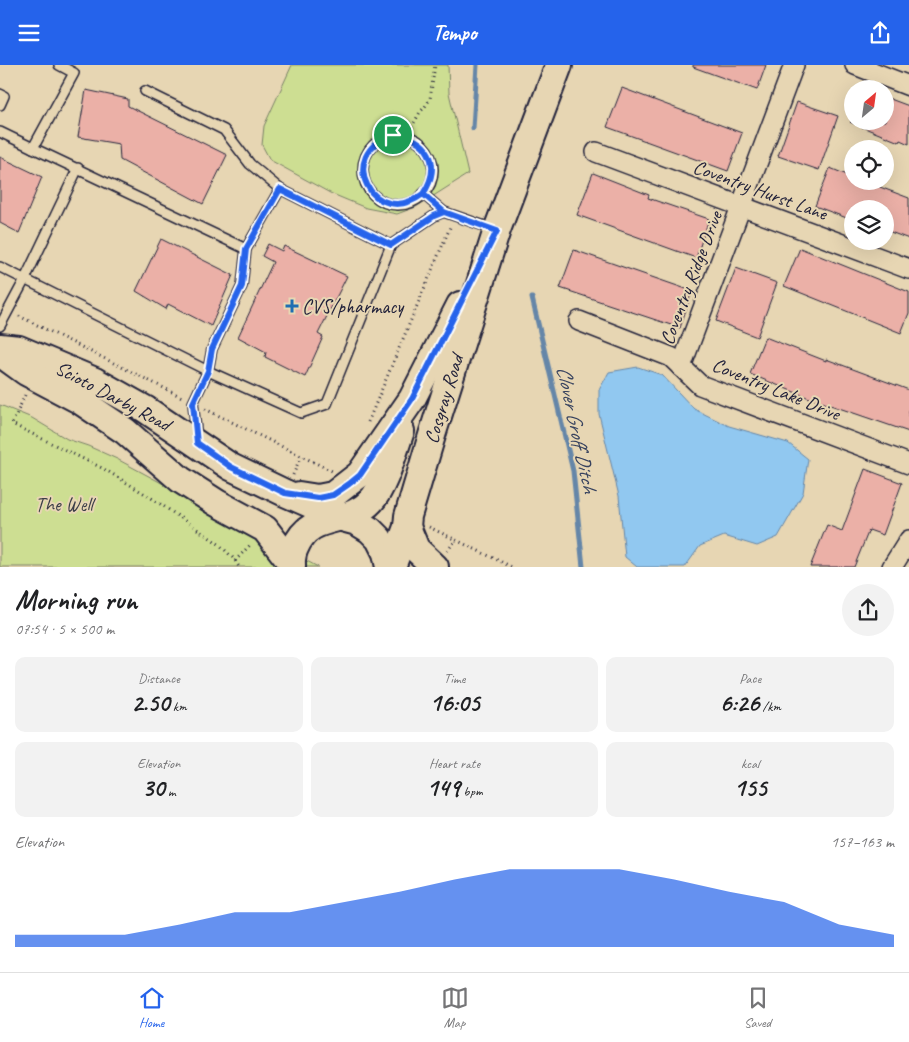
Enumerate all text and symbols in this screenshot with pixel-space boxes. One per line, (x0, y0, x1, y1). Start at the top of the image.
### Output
icon: menu (15, 19, 43, 47)
text: Tempo (432, 19, 477, 47)
icon: share (866, 19, 894, 47)
north arrow (844, 80, 894, 130)
map controls (844, 80, 894, 250)
pin (372, 114, 414, 156)
icon: arrive (379, 121, 407, 149)
button: locate (844, 140, 894, 190)
street label: Coventry Hurst Lane (690, 154, 832, 226)
button: layers (844, 200, 894, 250)
street label: Coventry Ridge Drive (654, 206, 728, 348)
place label: CVS/pharmacy (302, 294, 405, 319)
marker: CVS/pharmacy (286, 300, 298, 312)
street label: Cosgray Road (419, 349, 470, 446)
street label: Coventry Lake Drive (708, 352, 845, 427)
street label: Scioto Darby Road (51, 355, 178, 438)
water label: Clover Groff Ditch (551, 363, 604, 497)
park label: The Well (35, 492, 97, 517)
text: Morning run (15, 582, 137, 617)
button: share (842, 584, 894, 636)
text: 07:54 · 5 × 500 m (15, 619, 114, 639)
text: Distance (138, 670, 180, 687)
text: Time (444, 670, 465, 687)
text: Pace (739, 670, 761, 687)
text: 2.50 (131, 687, 169, 719)
text: 16:05 (429, 687, 480, 719)
text: 6:26 (719, 687, 759, 719)
text: km (169, 698, 187, 715)
text: /km (759, 698, 781, 715)
text: Elevation (137, 755, 180, 772)
text: Heart rate (429, 755, 480, 772)
text: kcal (741, 755, 759, 772)
text: 30 (142, 772, 164, 804)
text: 149 (426, 772, 460, 804)
text: 155 (734, 772, 767, 804)
text: m (164, 783, 176, 800)
text: bpm (460, 783, 483, 800)
text: Elevation (15, 832, 64, 852)
text: 157–163 m (831, 832, 894, 852)
tab: Home (138, 984, 166, 1031)
tab: Map (441, 984, 469, 1031)
tab: Saved (744, 984, 772, 1031)

